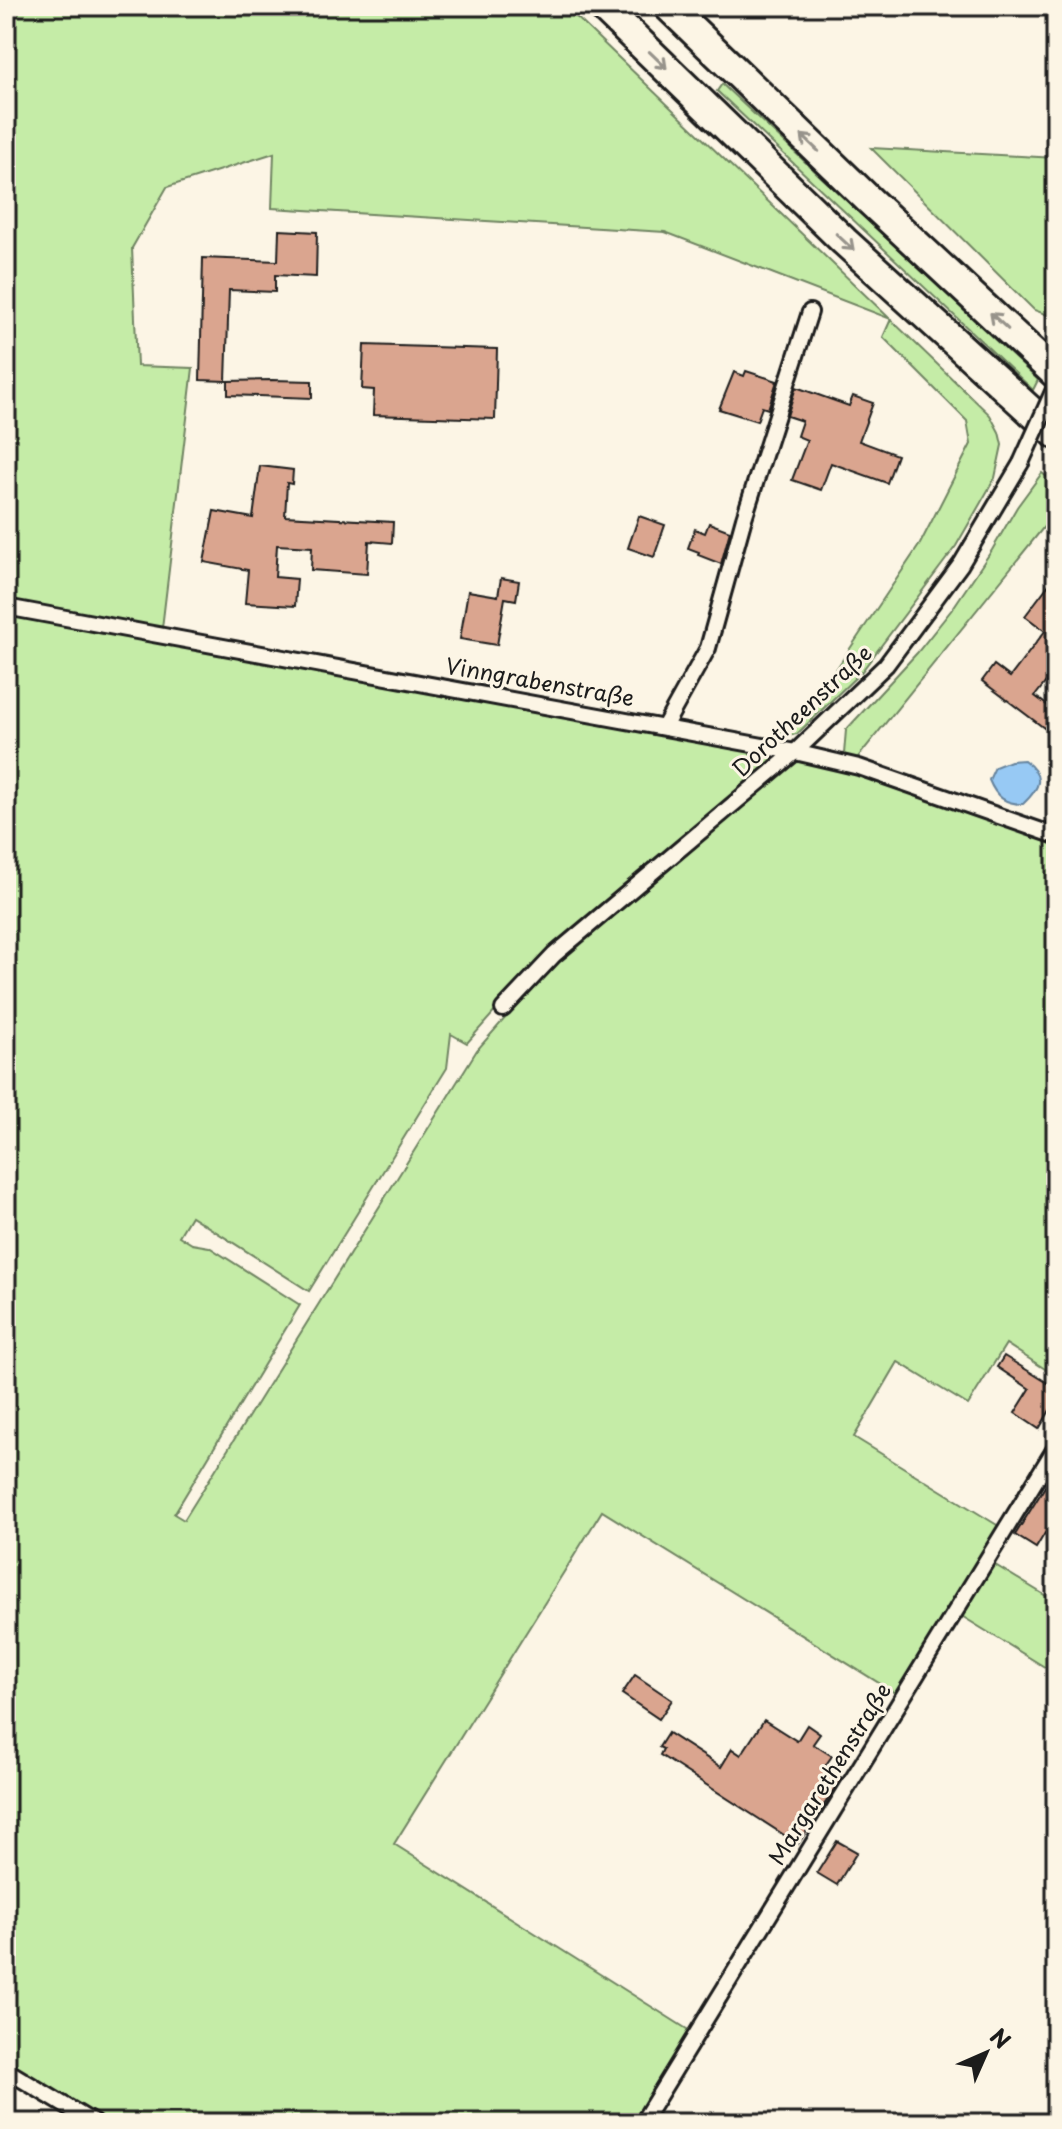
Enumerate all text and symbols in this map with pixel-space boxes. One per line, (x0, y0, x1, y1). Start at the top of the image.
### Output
one-way arrow (648, 51, 668, 70)
one-way arrow (800, 133, 820, 152)
one-way arrow (834, 232, 854, 250)
one-way arrow (989, 311, 1009, 330)
street label: Dorotheenstraße (723, 636, 878, 784)
street label: Vinngrabenstraße (443, 648, 637, 713)
street label: Margarethenstraße (759, 1676, 898, 1871)
north arrow (946, 2013, 1026, 2093)
text: N (983, 2020, 1019, 2056)

